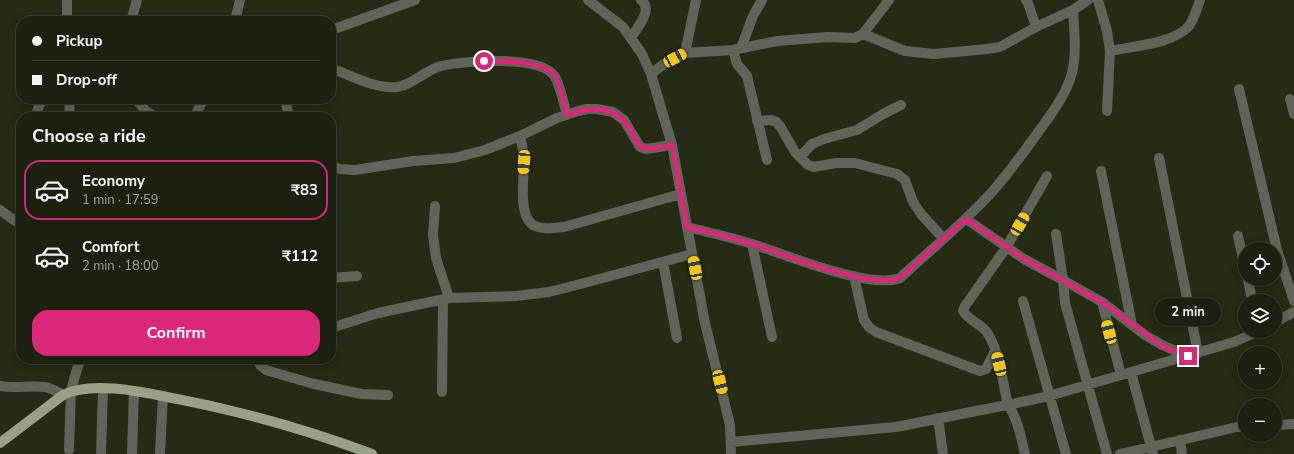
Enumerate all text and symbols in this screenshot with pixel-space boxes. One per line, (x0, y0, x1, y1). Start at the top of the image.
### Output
text: Pickup (56, 31, 102, 51)
car (662, 47, 688, 69)
route start (475, 52, 493, 70)
text: Drop-off (56, 70, 117, 90)
text: Choose a ride (32, 124, 146, 148)
car (517, 150, 531, 174)
text: Economy (82, 171, 145, 191)
icon: car (34, 172, 70, 208)
text: ₹83 (291, 180, 318, 200)
text: 1 min · 17:59 (82, 191, 158, 209)
car (1009, 211, 1031, 237)
text: Comfort (82, 237, 139, 257)
icon: car (34, 238, 70, 274)
map controls (1238, 242, 1282, 442)
button: locate (1238, 242, 1282, 286)
text: ₹112 (282, 246, 318, 266)
car (687, 255, 703, 281)
text: 2 min · 18:00 (82, 257, 158, 275)
button: layers (1238, 294, 1282, 338)
callout: 2 min (1155, 298, 1221, 326)
text: 2 min (1171, 303, 1205, 321)
button: Confirm (32, 310, 320, 356)
car (1100, 319, 1118, 345)
button: + (1238, 346, 1282, 390)
route end (1179, 347, 1197, 365)
car (990, 351, 1008, 377)
car (711, 369, 729, 395)
button: − (1238, 398, 1282, 442)

